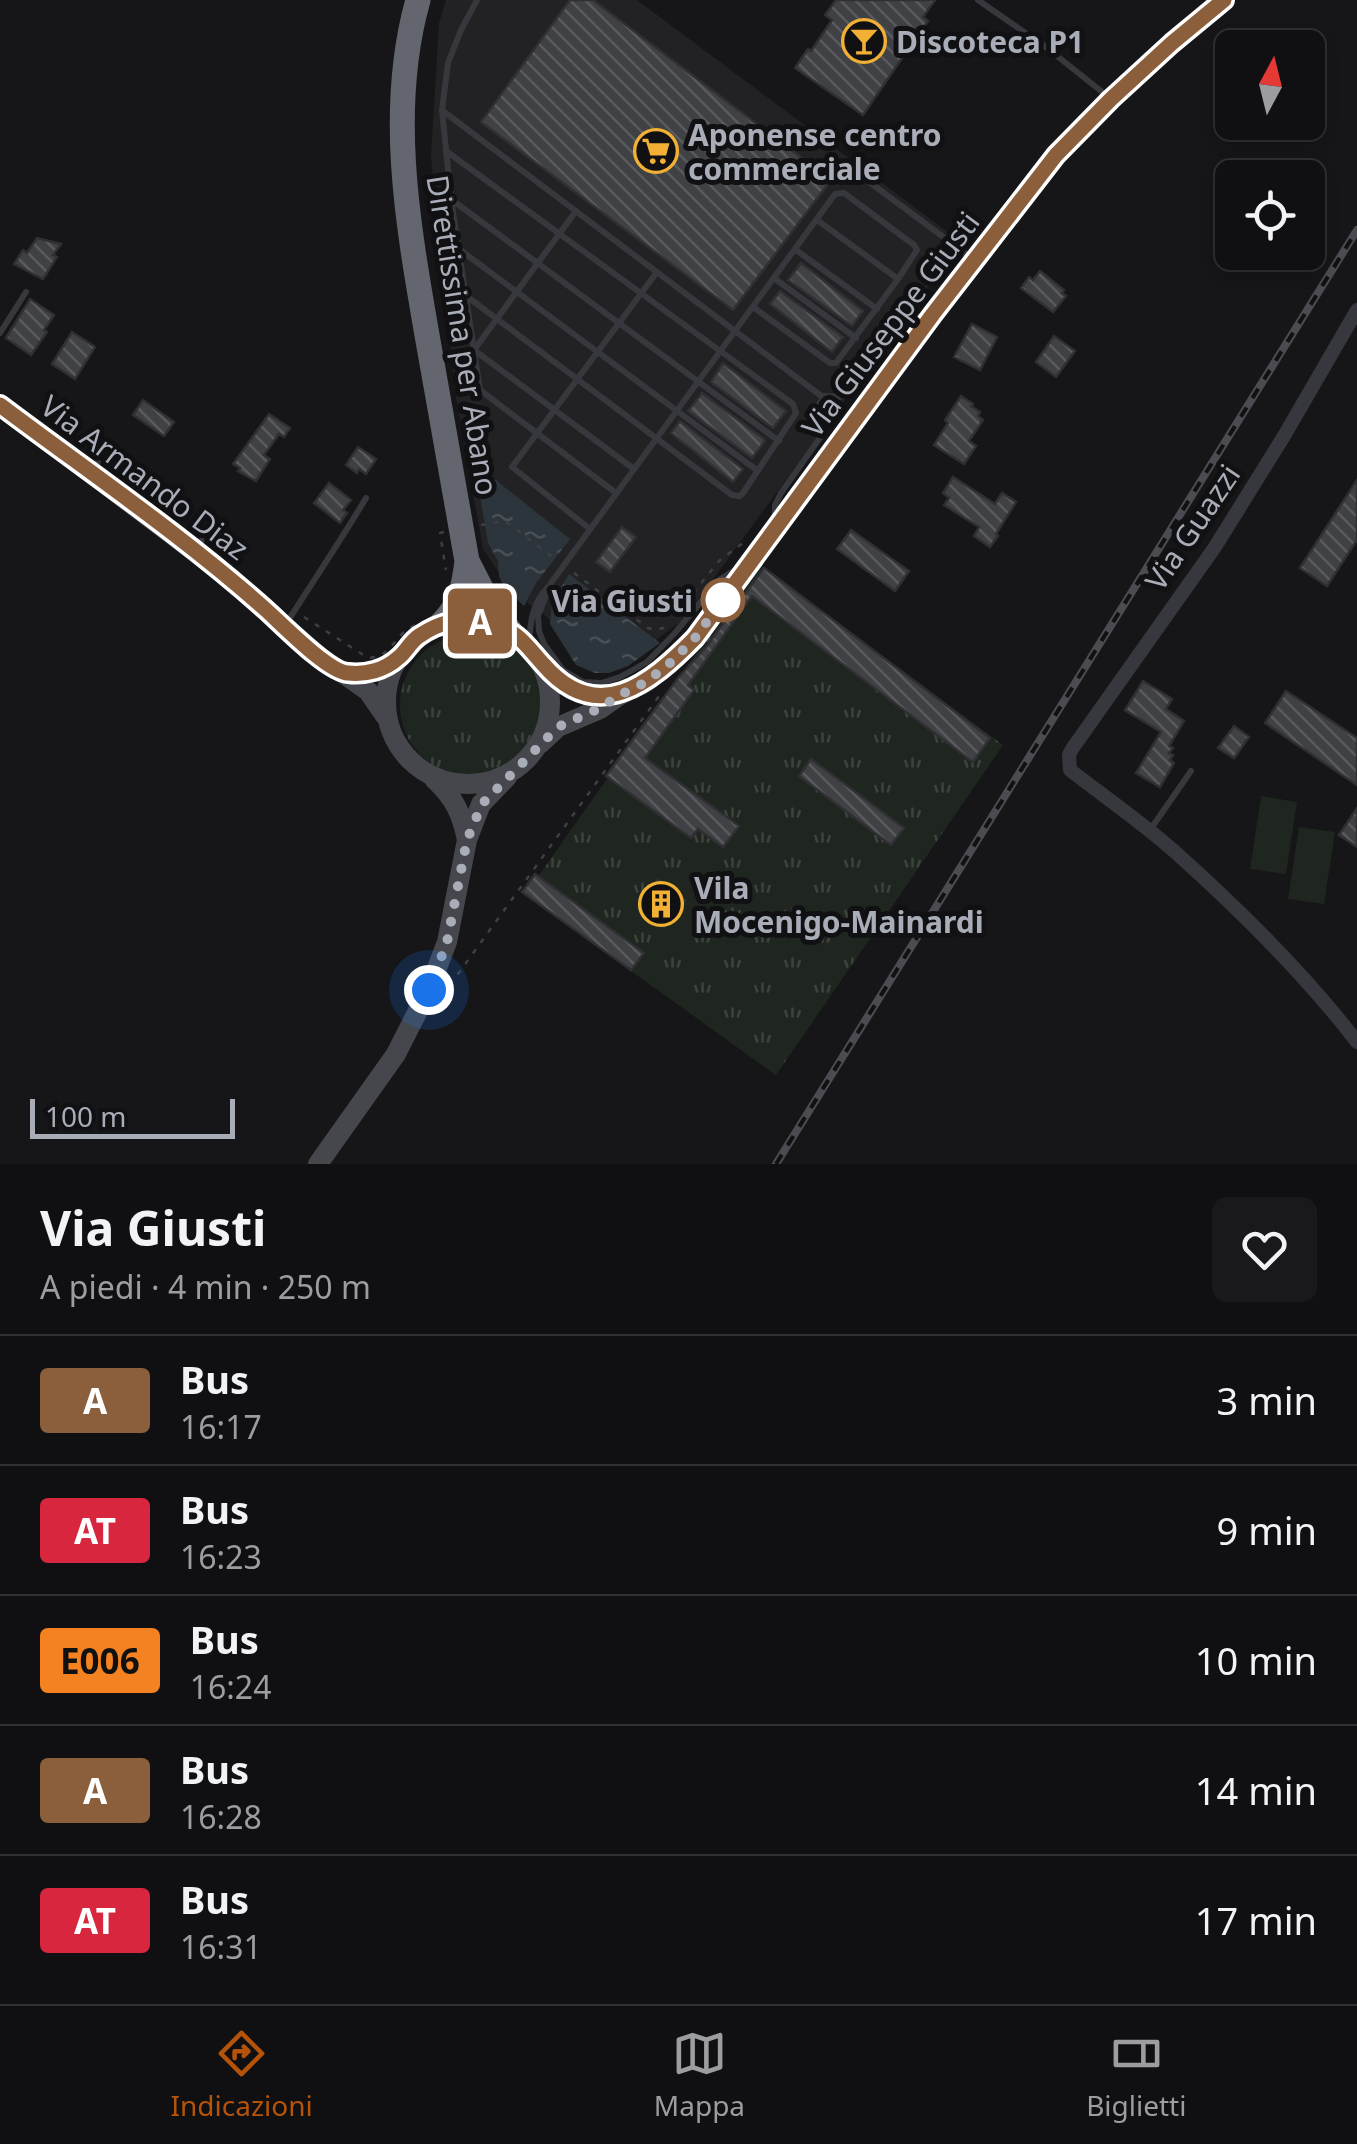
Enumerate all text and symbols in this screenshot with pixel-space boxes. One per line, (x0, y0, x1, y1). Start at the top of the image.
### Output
bar icon: Discoteca P1 (841, 18, 887, 64)
place label: Discoteca P1 (896, 21, 1084, 62)
north arrow (1215, 30, 1325, 140)
map controls (1215, 30, 1325, 270)
place label: Aponense centro commerciale (688, 114, 942, 189)
supermarket icon: Aponense centro commerciale (633, 128, 679, 174)
button: locate (1215, 160, 1325, 270)
street label: Direttissima per Abano (417, 172, 509, 498)
street label: Via Giuseppe Giusti (792, 203, 988, 445)
street label: Via Armando Diaz (33, 385, 257, 569)
street label: Via Guazzi (1135, 456, 1249, 598)
marker: Via Giusti (702, 579, 744, 621)
place label: Via Giusti (552, 580, 693, 621)
line badge: A (448, 588, 512, 654)
text: A (468, 598, 492, 645)
place label: Vila Mocenigo-Mainardi (694, 867, 984, 942)
building icon: Vila Mocenigo-Mainardi (638, 881, 684, 927)
your location (404, 965, 454, 1015)
scale bar (30, 1094, 235, 1138)
text: 100 m (45, 1097, 127, 1135)
text: Via Giusti (40, 1195, 266, 1260)
button: heart (1212, 1197, 1317, 1302)
text: A piedi · 4 min · 250 m (40, 1265, 371, 1308)
text: Bus (180, 1353, 249, 1405)
text: 3 min (1217, 1374, 1317, 1426)
text: A (83, 1377, 107, 1424)
text: 16:17 (180, 1405, 262, 1448)
text: Bus (180, 1483, 249, 1535)
text: 9 min (1217, 1504, 1317, 1556)
text: AT (74, 1507, 116, 1554)
text: 16:23 (180, 1535, 262, 1578)
text: Bus (190, 1613, 259, 1665)
text: 10 min (1195, 1634, 1317, 1686)
text: E006 (60, 1637, 140, 1684)
text: 16:24 (190, 1665, 271, 1708)
text: Bus (180, 1743, 249, 1795)
text: 14 min (1195, 1764, 1317, 1816)
text: A (83, 1767, 107, 1814)
text: 16:28 (180, 1795, 262, 1838)
text: Bus (180, 1873, 249, 1925)
text: 17 min (1195, 1894, 1317, 1946)
text: AT (74, 1897, 116, 1944)
text: 16:31 (180, 1925, 262, 1968)
tab: Indicazioni (171, 2026, 313, 2124)
tab: Mappa (654, 2026, 745, 2124)
tab: Biglietti (1086, 2026, 1186, 2124)

